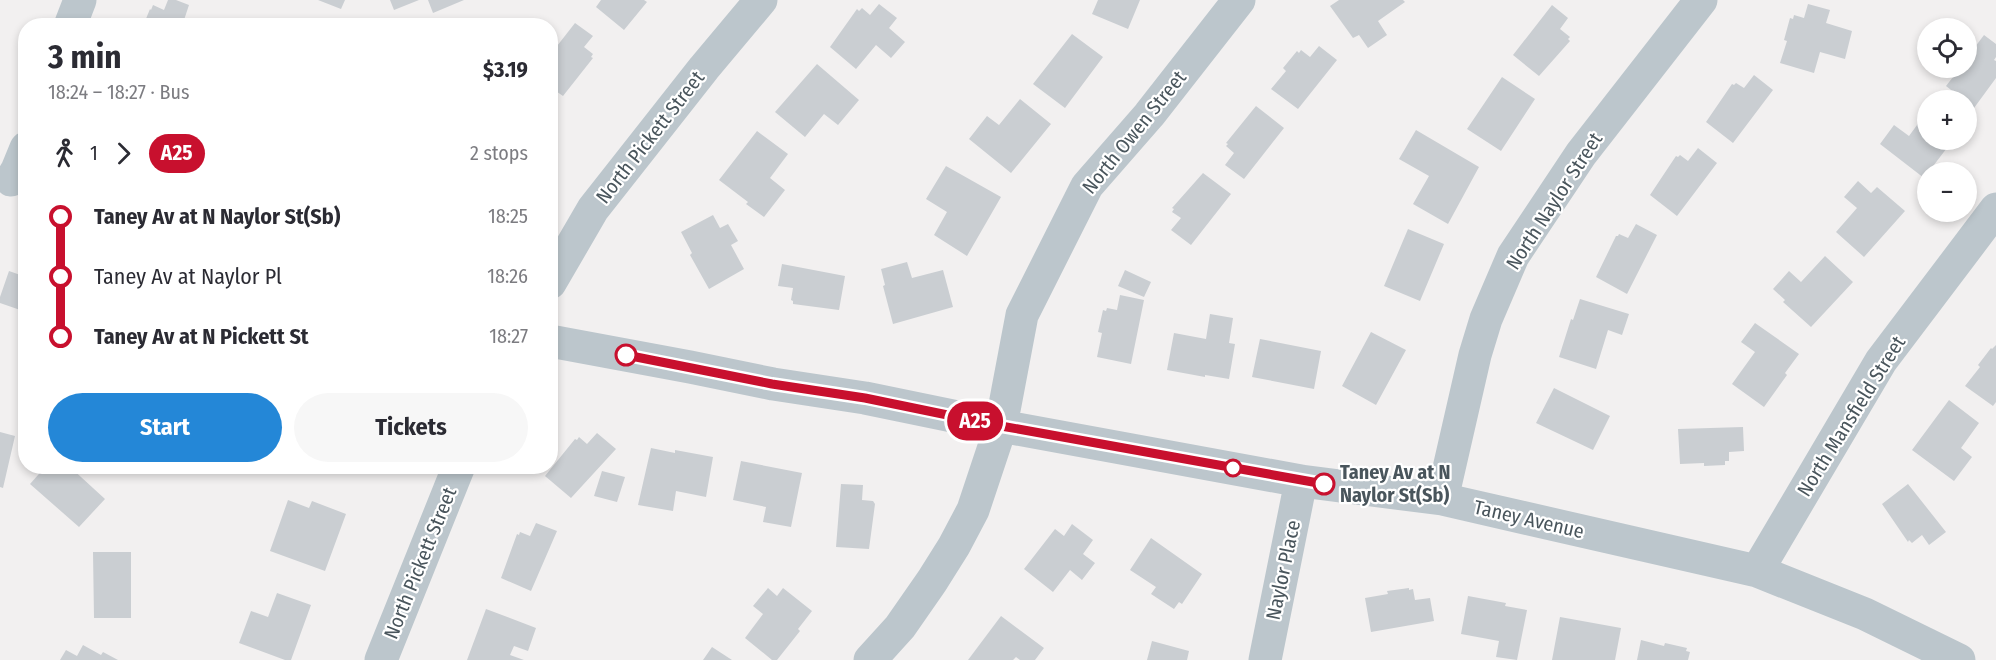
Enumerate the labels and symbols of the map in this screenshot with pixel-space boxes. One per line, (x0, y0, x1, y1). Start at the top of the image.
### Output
street label: North Owen Street (1077, 65, 1191, 198)
street label: North Pickett Street (591, 66, 709, 208)
street label: North Naylor Street (1501, 128, 1607, 274)
street label: North Mansfield Street (1792, 331, 1910, 501)
unlabelled marker (615, 344, 637, 366)
line badge: A25 (940, 402, 1010, 440)
unlabelled marker (1224, 459, 1242, 477)
place label: Taney Av at N Naylor St(Sb) (1340, 460, 1450, 507)
marker: Taney Av at N Naylor St(Sb) (1313, 473, 1335, 495)
street label: North Pickett Street (379, 483, 462, 642)
street label: Taney Avenue (1472, 495, 1586, 543)
street label: Naylor Place (1261, 518, 1305, 622)

